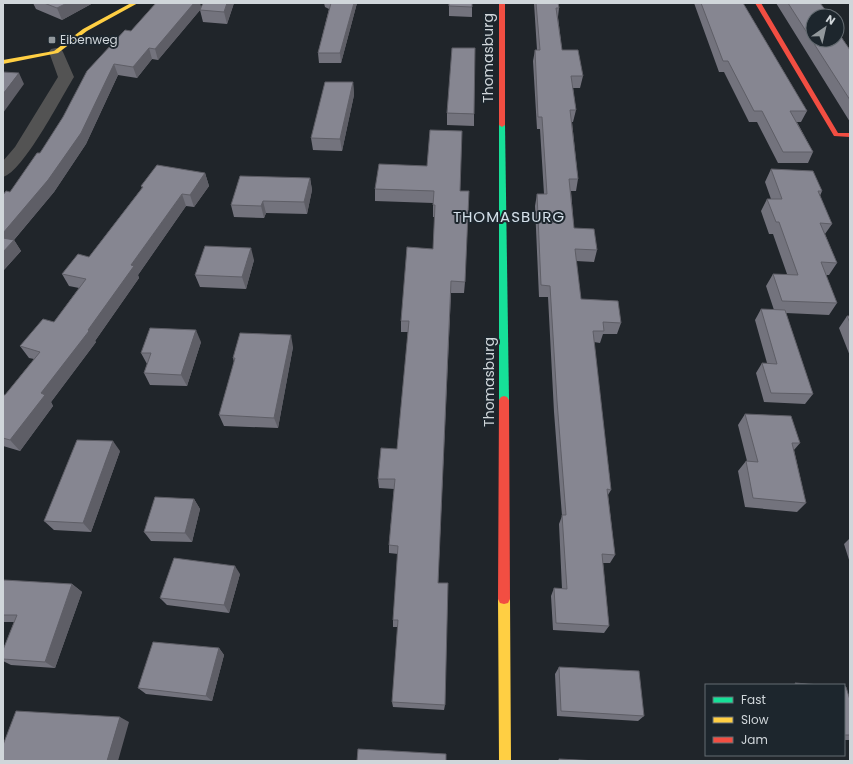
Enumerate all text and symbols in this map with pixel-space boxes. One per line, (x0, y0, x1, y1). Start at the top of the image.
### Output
north arrow (805, 8, 845, 48)
text: N (823, 11, 838, 29)
street label: Thomasburg (478, 13, 498, 103)
place label: Eibenweg (60, 31, 118, 48)
marker: Eibenweg (47, 35, 57, 45)
district label: THOMASBURG (453, 206, 565, 227)
street label: Thomasburg (479, 337, 499, 427)
legend (705, 684, 845, 756)
text: Fast (741, 691, 766, 708)
text: Slow (741, 711, 769, 728)
text: Jam (741, 731, 768, 748)

